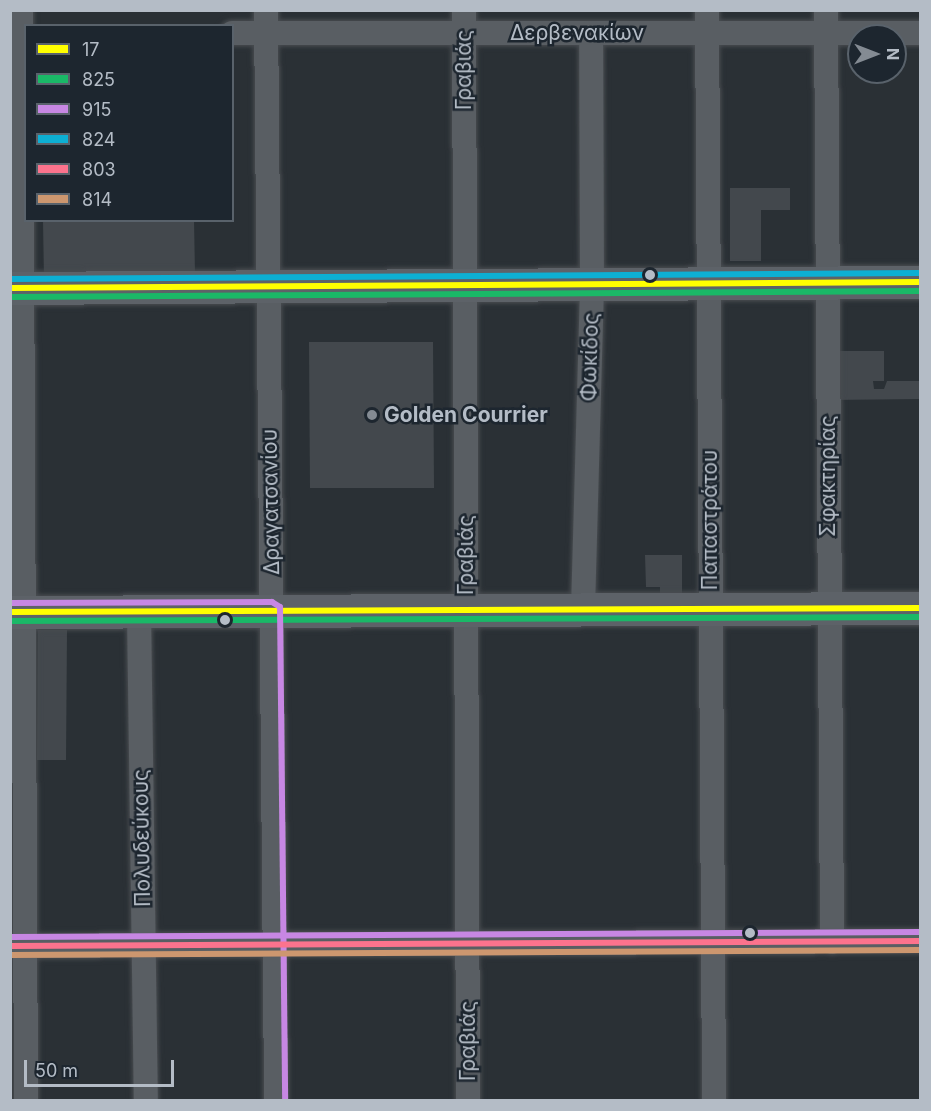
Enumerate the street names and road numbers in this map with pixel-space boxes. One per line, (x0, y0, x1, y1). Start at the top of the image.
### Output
street label: Δερβενακίων (510, 20, 644, 46)
street label: Γραβιάς (451, 30, 477, 110)
street label: Φωκίδος (576, 312, 604, 402)
street label: Σφακτηρίας (815, 415, 841, 537)
street label: Δραγατσανίου (257, 429, 285, 575)
street label: Παπαστράτου (697, 450, 723, 590)
street label: Γραβιάς (453, 515, 479, 595)
street label: Πολυδεύκους (128, 769, 156, 907)
street label: Γραβιάς (455, 1001, 481, 1081)

